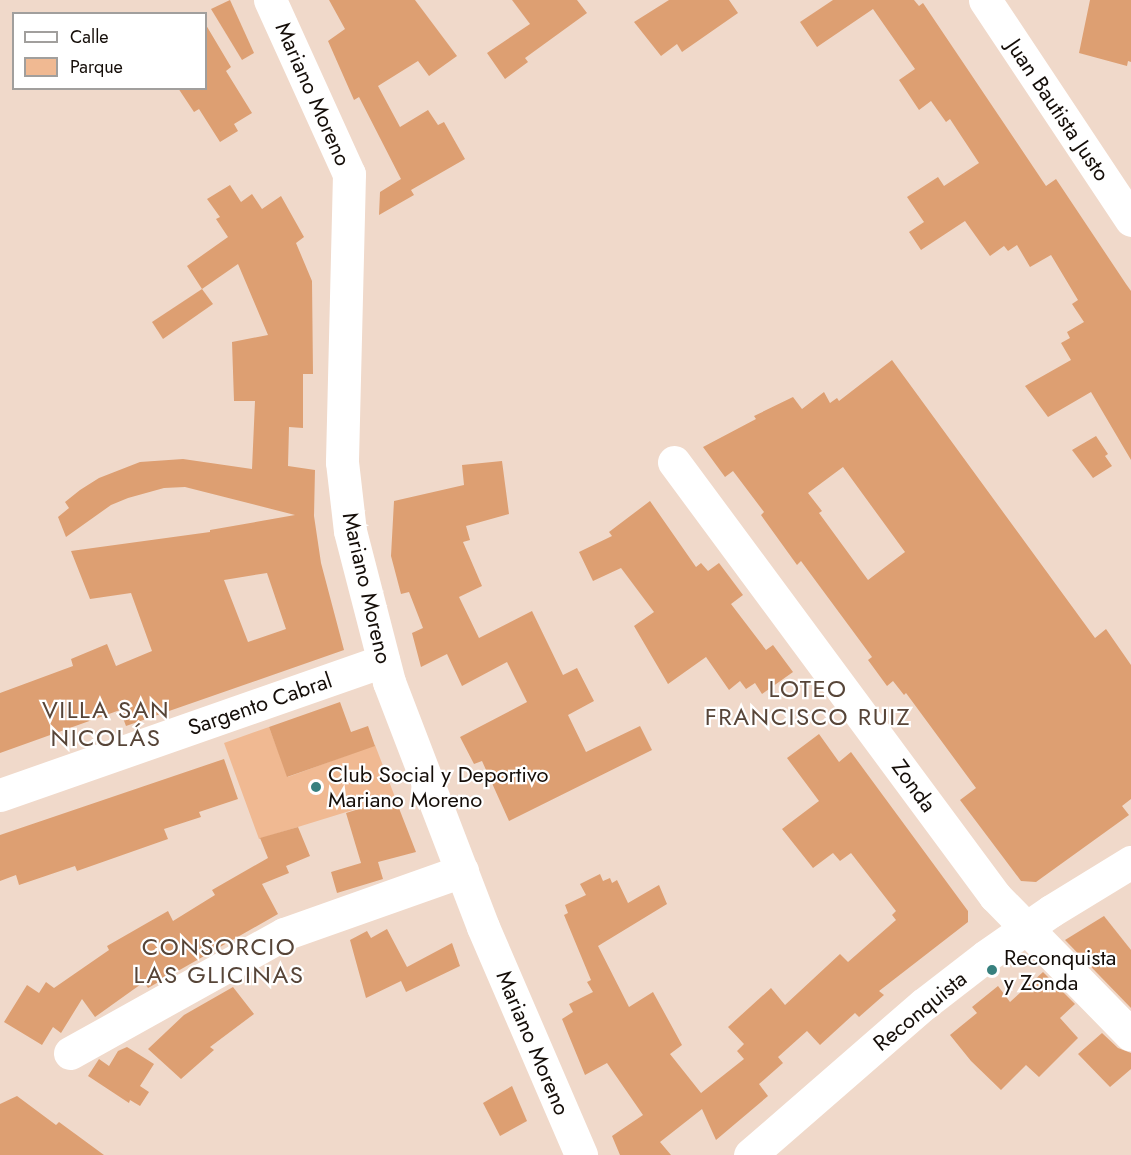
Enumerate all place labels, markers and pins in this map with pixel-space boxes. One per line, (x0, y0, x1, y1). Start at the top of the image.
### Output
place label: Club Social y Deportivo Mariano Moreno (328, 761, 548, 812)
marker: Club Social y Deportivo Mariano Moreno (309, 780, 323, 794)
place label: Reconquista y Zonda (1004, 944, 1116, 996)
marker: Reconquista y Zonda (985, 963, 999, 977)

